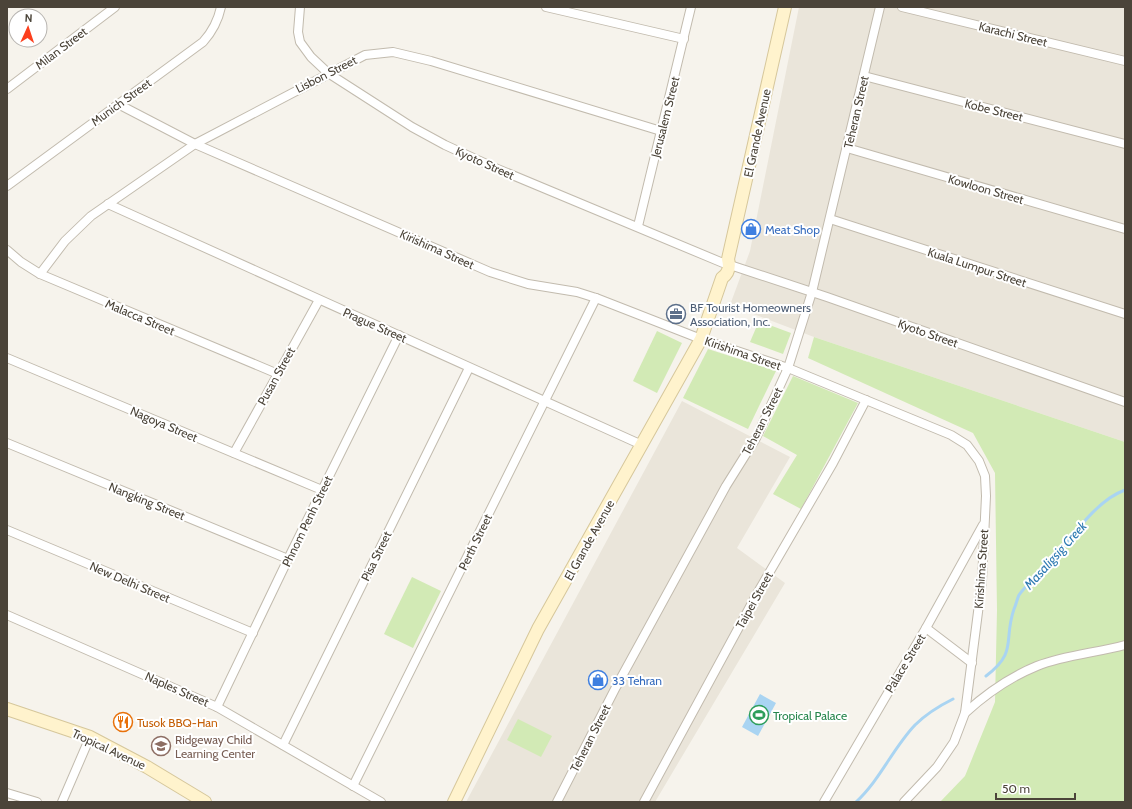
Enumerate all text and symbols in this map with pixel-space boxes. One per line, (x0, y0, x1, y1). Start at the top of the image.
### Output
north arrow (8, 8, 48, 48)
text: N (24, 11, 33, 25)
street label: Karachi Street (977, 18, 1049, 50)
street label: Milan Street (32, 24, 90, 72)
street label: Lisbon Street (293, 52, 359, 96)
street label: Teheran Street (840, 74, 872, 150)
street label: Munich Street (88, 75, 154, 129)
street label: Jerusalem Street (647, 75, 682, 160)
street label: El Grande Avenue (740, 87, 774, 179)
street label: Kobe Street (963, 96, 1025, 124)
street label: Kyoto Street (453, 143, 517, 183)
street label: Kowloon Street (947, 171, 1025, 207)
shop icon: Meat Shop (740, 218, 762, 240)
place label: Meat Shop (765, 222, 820, 237)
street label: Kirishima Street (397, 226, 477, 272)
street label: Kuala Lumpur Street (926, 244, 1028, 290)
street label: Malacca Street (103, 296, 177, 338)
place label: BF Tourist Homeowners Association, Inc. (690, 300, 811, 329)
office icon: BF Tourist Homeowners Association, Inc. (665, 303, 687, 325)
street label: Prague Street (341, 304, 409, 346)
street label: Kyoto Street (896, 316, 960, 350)
street label: Kirishima Street (703, 333, 783, 373)
street label: Pusan Street (254, 344, 298, 408)
street label: Teheran Street (739, 385, 785, 457)
street label: Nagoya Street (128, 403, 200, 445)
street label: Phnom Penh Street (278, 473, 336, 569)
street label: Nangking Street (107, 479, 187, 523)
street label: El Grande Avenue (561, 497, 617, 583)
street label: Perth Street (455, 511, 495, 573)
water label: Masaligsig Creek (1020, 517, 1090, 593)
street label: Pisa Street (358, 529, 394, 583)
street label: Kirishima Street (971, 529, 991, 609)
street label: New Delhi Street (87, 558, 173, 606)
street label: Taipei Street (732, 569, 776, 631)
street label: Palace Street (882, 631, 928, 695)
street label: Naples Street (143, 668, 211, 710)
shop icon: 33 Tehran (587, 669, 609, 691)
place label: 33 Tehran (612, 673, 662, 688)
street label: Teheran Street (567, 702, 613, 774)
sports icon: Tropical Palace (748, 704, 770, 726)
place label: Tropical Palace (773, 708, 847, 723)
restaurant icon: Tusok BBQ-Han (112, 711, 134, 733)
place label: Tusok BBQ-Han (137, 715, 218, 730)
street label: Tropical Avenue (70, 725, 148, 773)
place label: Ridgeway Child Learning Center (175, 732, 255, 761)
school or university icon: Ridgeway Child Learning Center (150, 735, 172, 757)
scale bar (996, 775, 1075, 801)
text: 50 m (1002, 781, 1030, 796)

